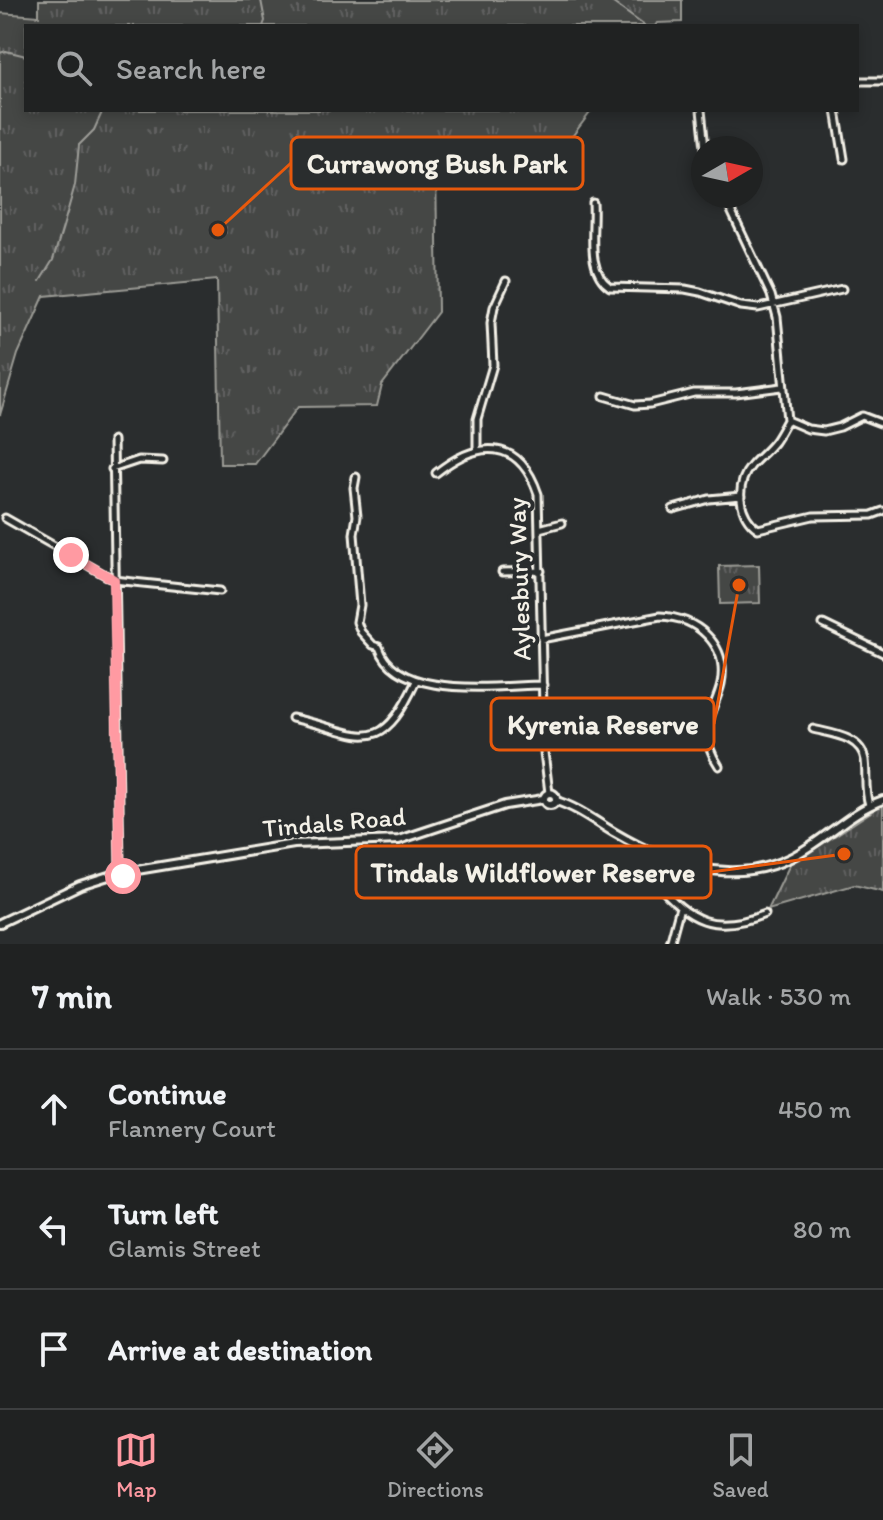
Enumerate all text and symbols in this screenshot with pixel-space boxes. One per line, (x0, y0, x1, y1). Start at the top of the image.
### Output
search box (24, 24, 859, 112)
icon: search (52, 46, 96, 90)
text: Search here (116, 50, 266, 87)
north arrow (691, 136, 763, 208)
callout: Currawong Bush Park (291, 137, 583, 189)
text: Currawong Bush Park (307, 146, 568, 180)
street label: Aylesbury Way (500, 497, 538, 661)
route end (53, 537, 89, 573)
callout: Kyrenia Reserve (491, 698, 714, 750)
text: Kyrenia Reserve (507, 707, 699, 741)
street label: Tindals Road (261, 800, 407, 844)
callout: Tindals Wildflower Reserve (356, 846, 711, 898)
text: Tindals Wildflower Reserve (370, 855, 695, 889)
route start (105, 858, 141, 894)
text: 7 min (32, 976, 112, 1017)
text: Walk · 530 m (706, 980, 851, 1012)
text: Continue (108, 1075, 227, 1112)
icon: ahead (32, 1087, 76, 1131)
text: 450 m (778, 1093, 851, 1125)
text: Flannery Court (108, 1112, 276, 1144)
text: Turn left (108, 1195, 219, 1232)
icon: left (32, 1207, 76, 1251)
text: 80 m (793, 1213, 851, 1245)
text: Glamis Street (108, 1232, 261, 1264)
icon: arrive (32, 1327, 76, 1371)
text: Arrive at destination (108, 1331, 372, 1368)
tab: Map (114, 1428, 158, 1503)
tab: Directions (387, 1428, 484, 1503)
tab: Saved (712, 1428, 769, 1503)

